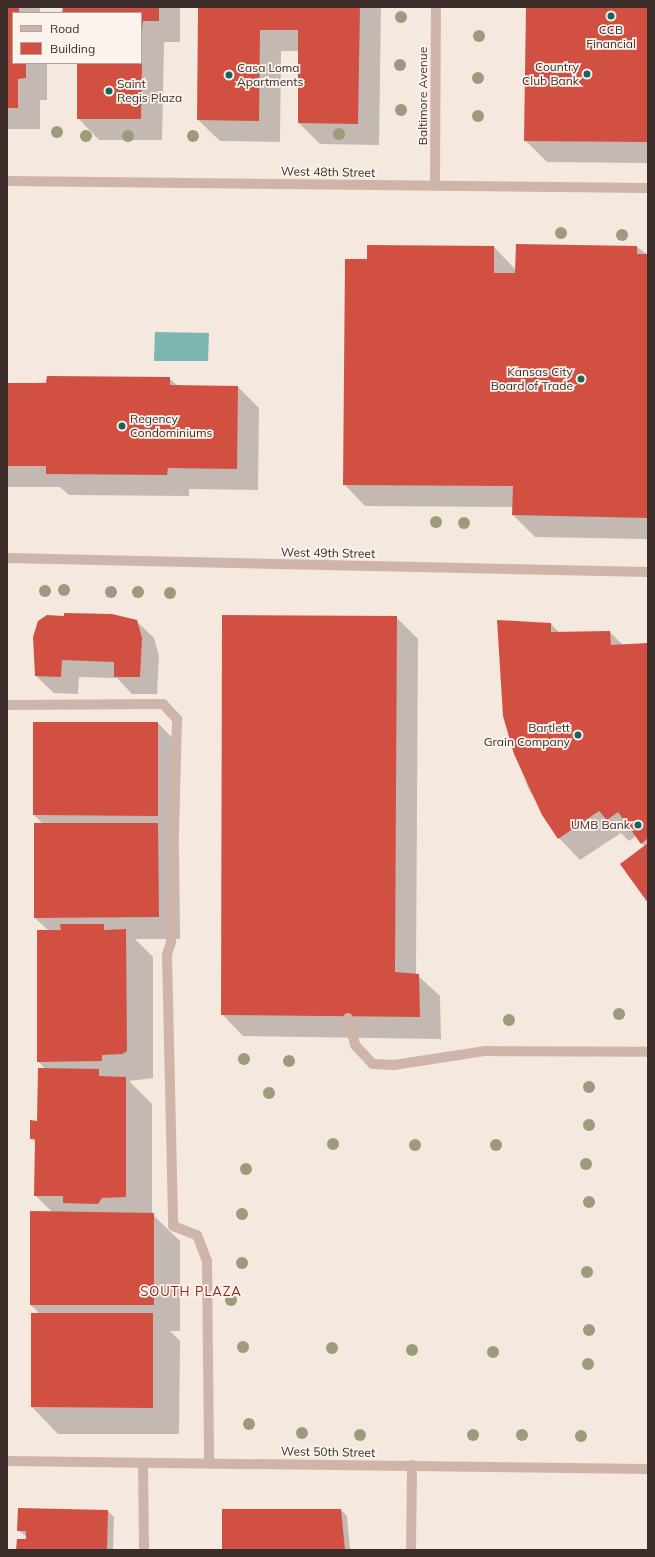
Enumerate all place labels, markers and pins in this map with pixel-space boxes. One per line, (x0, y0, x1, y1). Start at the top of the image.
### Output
marker: CCB Financial (606, 11, 616, 21)
place label: CCB Financial (586, 23, 636, 51)
place label: Country Club Bank (522, 60, 579, 88)
place label: Casa Loma Apartments (237, 61, 303, 89)
marker: Country Club Bank (582, 69, 592, 79)
marker: Casa Loma Apartments (224, 70, 234, 80)
place label: Saint Regis Plaza (117, 77, 182, 105)
marker: Saint Regis Plaza (104, 86, 114, 96)
place label: Kansas City Board of Trade (491, 365, 573, 393)
marker: Kansas City Board of Trade (576, 374, 586, 384)
place label: Regency Condominiums (130, 412, 212, 440)
marker: Regency Condominiums (117, 421, 127, 431)
place label: Bartlett Grain Company (484, 721, 570, 749)
marker: Bartlett Grain Company (573, 730, 583, 740)
place label: UMB Bank (571, 818, 630, 832)
marker: UMB Bank (633, 820, 643, 830)

